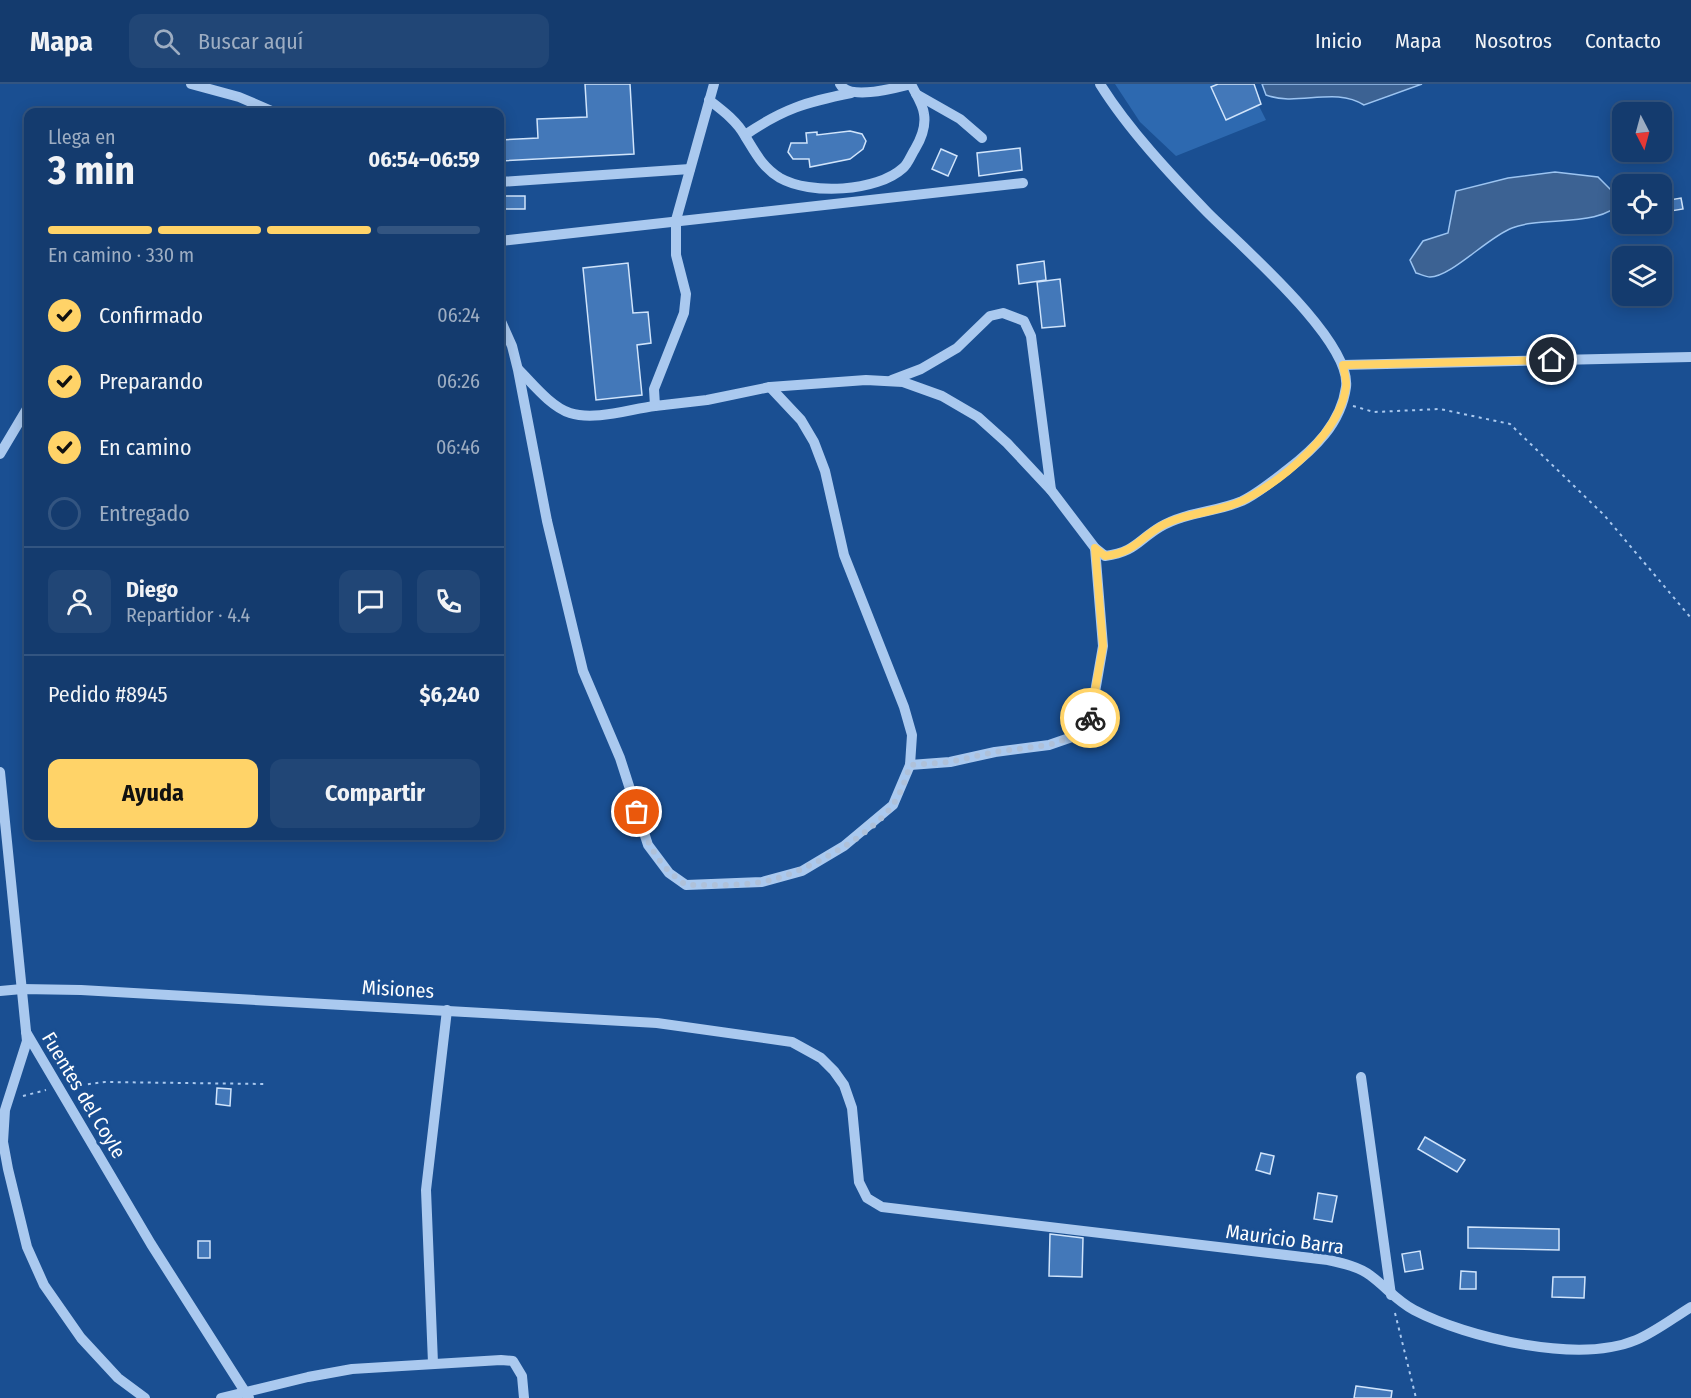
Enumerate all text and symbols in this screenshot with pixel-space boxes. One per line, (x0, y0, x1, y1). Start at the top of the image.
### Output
search box (129, 14, 549, 68)
text: Mapa (30, 25, 93, 58)
icon: search (150, 25, 183, 58)
text: Buscar aquí (198, 28, 303, 55)
text: Inicio (1315, 28, 1362, 54)
text: Mapa (1395, 28, 1442, 54)
text: Nosotros (1475, 28, 1552, 54)
text: Contacto (1585, 28, 1661, 54)
north arrow (1612, 102, 1672, 162)
map controls (1612, 102, 1672, 306)
text: Llega en (48, 125, 116, 149)
text: 06:54–06:59 (368, 146, 480, 173)
text: 3 min (48, 148, 135, 194)
button: locate (1612, 174, 1672, 234)
text: En camino · 330 m (48, 243, 194, 267)
button: layers (1612, 246, 1672, 306)
icon: check (48, 299, 81, 332)
text: Confirmado (99, 302, 203, 329)
text: 06:24 (437, 303, 480, 327)
pin (1526, 334, 1577, 385)
icon: home (1535, 343, 1568, 376)
icon: check (48, 365, 81, 398)
text: Preparando (99, 368, 203, 395)
text: 06:26 (437, 369, 480, 393)
icon: check (48, 431, 81, 464)
text: En camino (99, 434, 191, 461)
text: 06:46 (436, 435, 480, 459)
text: Entregado (99, 500, 190, 527)
button: person (48, 570, 111, 633)
button: chat (339, 570, 402, 633)
button: phone (417, 570, 480, 633)
text: Diego (126, 576, 178, 603)
text: Repartidor · 4.4 (126, 603, 250, 627)
text: Pedido #8945 (48, 681, 168, 708)
text: $6,240 (419, 681, 480, 708)
courier (1060, 688, 1120, 748)
icon: bike (1074, 702, 1107, 735)
button: Ayuda (48, 759, 258, 828)
button: Compartir (270, 759, 480, 828)
pin (611, 786, 662, 837)
icon: bag (620, 795, 653, 828)
street label: Misiones (361, 975, 435, 1003)
street label: Fuentes del Coyle (37, 1028, 131, 1162)
street label: Mauricio Barra (1224, 1219, 1346, 1259)

